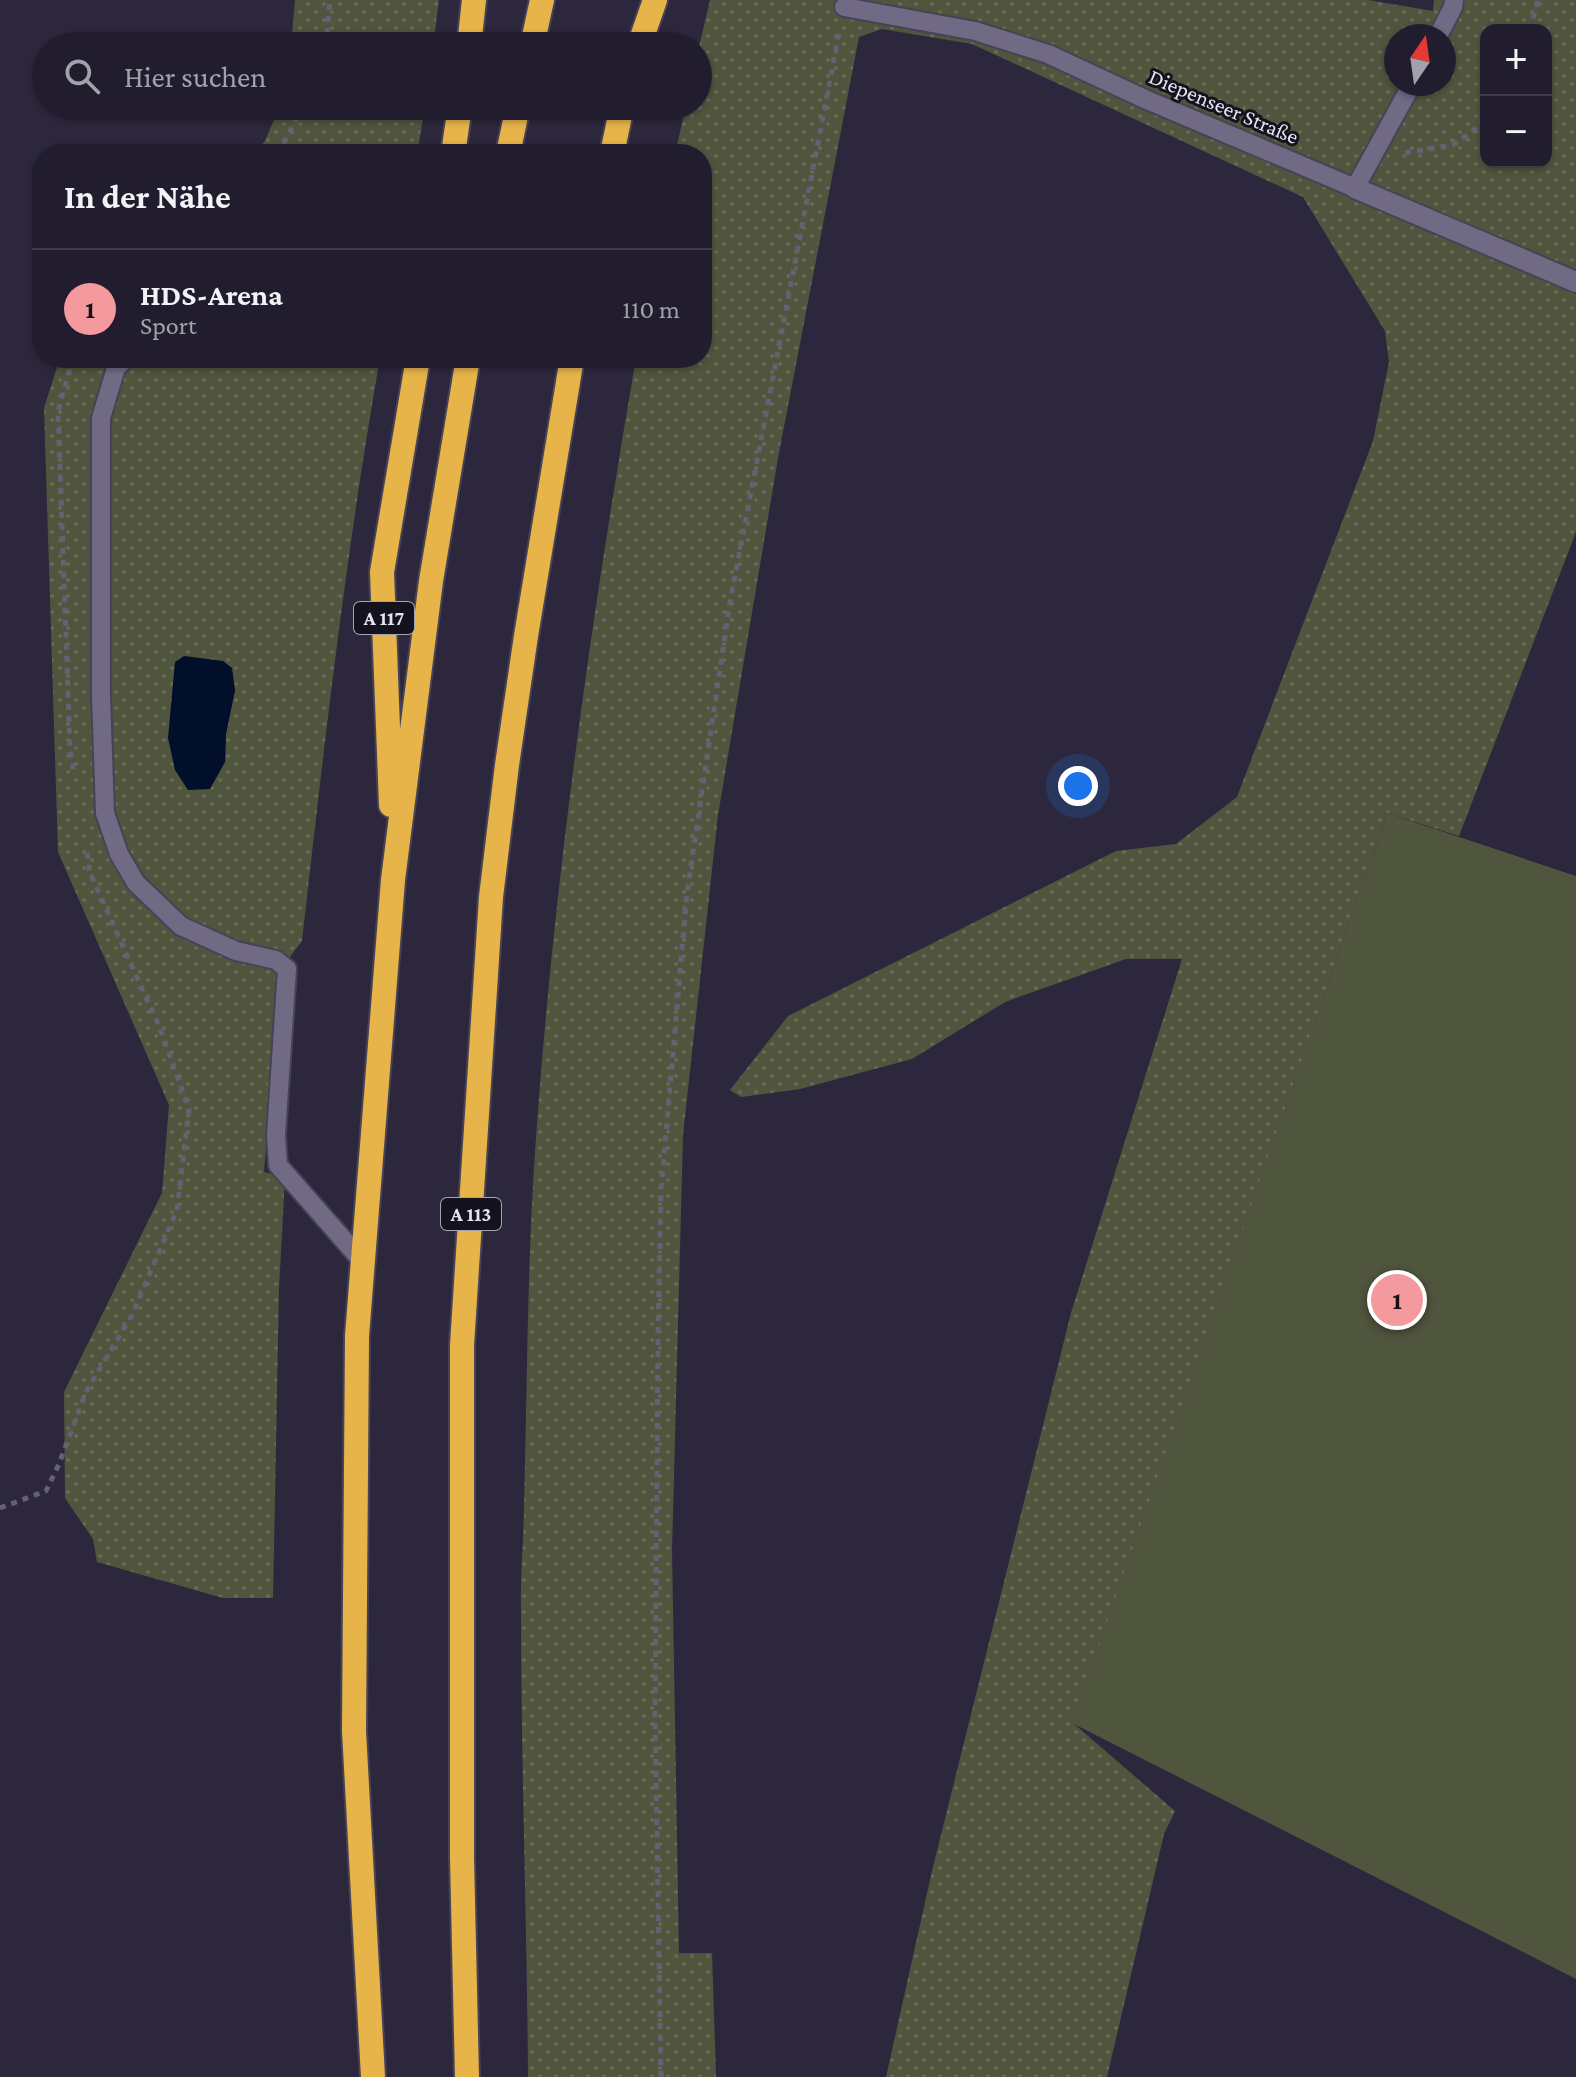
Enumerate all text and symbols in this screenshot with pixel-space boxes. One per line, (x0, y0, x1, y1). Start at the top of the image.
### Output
north arrow (1384, 24, 1456, 96)
map controls (1480, 24, 1552, 168)
button: + (1480, 24, 1552, 96)
search box (32, 32, 712, 120)
icon: search (60, 54, 104, 98)
text: Hier suchen (124, 60, 266, 93)
street label: Diepenseer Straße (1145, 64, 1302, 149)
button: − (1480, 96, 1552, 168)
text: In der Nähe (64, 178, 231, 215)
text: HDS-Arena (140, 278, 283, 311)
text: 1 (85, 295, 95, 324)
text: 110 m (622, 295, 680, 324)
text: Sport (140, 311, 197, 340)
road number: A 117 (354, 602, 414, 634)
your location (1058, 766, 1098, 806)
road number: A 113 (441, 1198, 501, 1230)
pin: 1 (1371, 1270, 1423, 1330)

